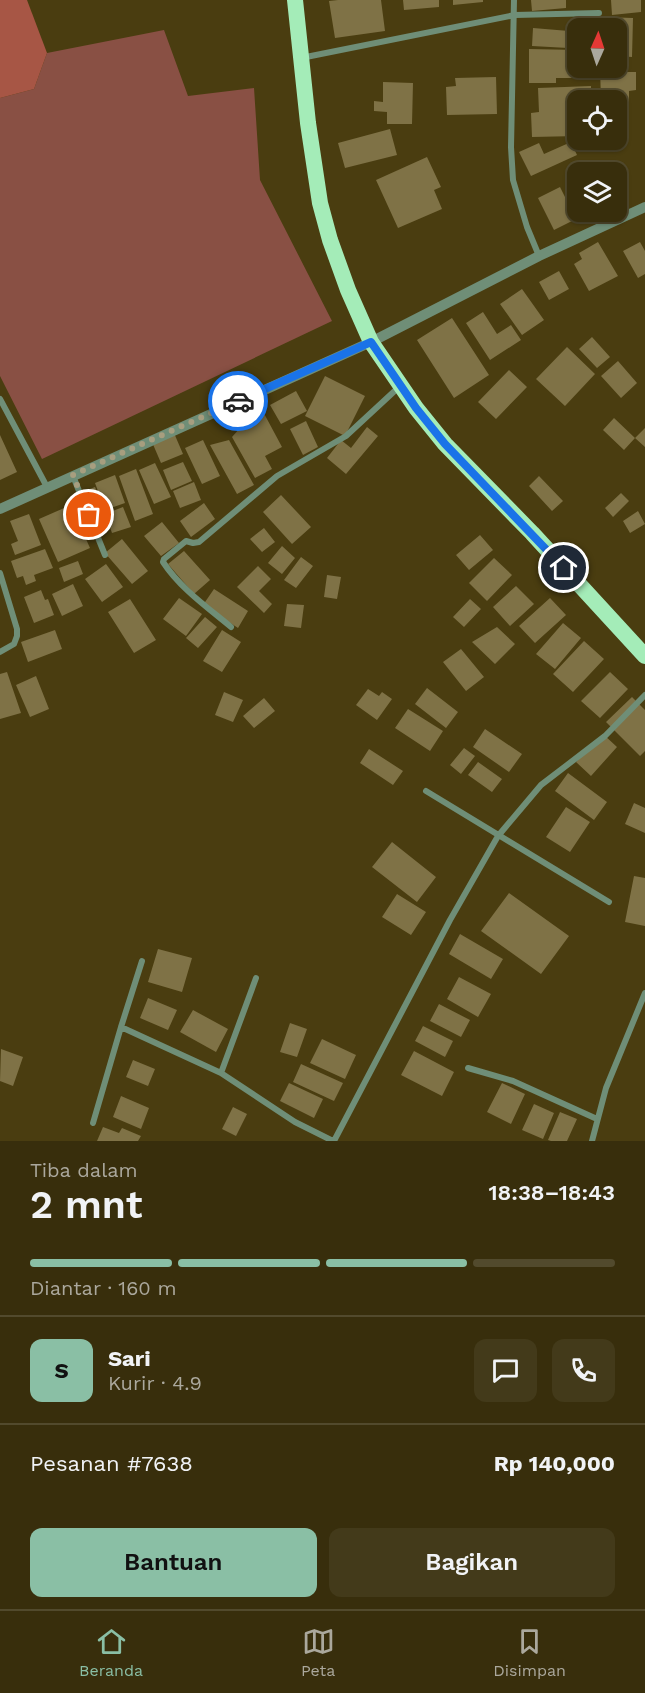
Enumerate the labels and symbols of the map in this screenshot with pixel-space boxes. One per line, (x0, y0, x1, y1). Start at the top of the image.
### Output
north arrow (567, 18, 627, 78)
courier (208, 371, 268, 431)
pin (63, 489, 114, 540)
pin (538, 542, 589, 593)

